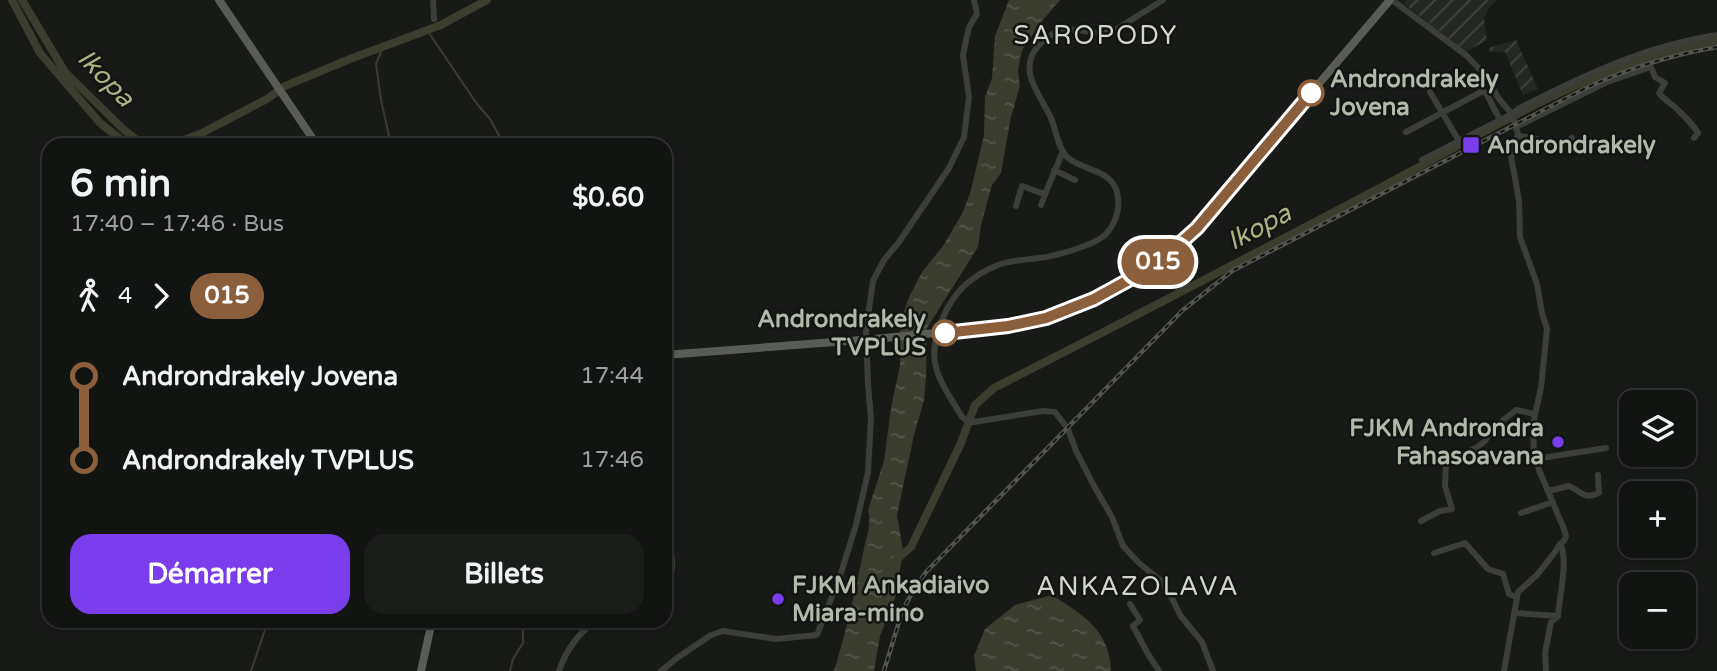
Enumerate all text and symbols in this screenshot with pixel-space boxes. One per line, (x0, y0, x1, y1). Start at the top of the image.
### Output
district label: SAROPODY (1014, 20, 1178, 51)
water label: Ikopa (71, 43, 142, 114)
place label: Androndrakely Jovena (1329, 65, 1499, 122)
marker: Androndrakely Jovena (1298, 80, 1324, 106)
place label: Androndrakely (1487, 131, 1656, 160)
marker: Androndrakely (1461, 135, 1481, 155)
text: 6 min (70, 161, 171, 207)
text: $0.60 (572, 182, 644, 213)
water label: Ikopa (1222, 197, 1297, 257)
text: 17:40 – 17:46 · Bus (70, 210, 284, 238)
line badge: 015 (1118, 239, 1198, 285)
text: 015 (1135, 247, 1181, 276)
icon: walk (70, 277, 108, 315)
icon: forward (142, 277, 180, 315)
text: 015 (204, 281, 250, 310)
text: 4 (118, 282, 132, 310)
place label: Androndrakely TVPLUS (757, 305, 926, 362)
marker: Androndrakely TVPLUS (932, 320, 958, 346)
text: Androndrakely Jovena (122, 361, 398, 392)
text: 17:44 (580, 362, 644, 390)
map controls (1619, 390, 1696, 649)
button: layers (1619, 390, 1696, 467)
place label: FJKM Androndra Fahasoavana (1349, 414, 1544, 471)
marker: FJKM Androndra Fahasoavana (1550, 434, 1566, 450)
text: Androndrakely TVPLUS (122, 445, 414, 476)
text: 17:46 (580, 446, 644, 474)
button: + (1619, 481, 1696, 558)
button: Démarrer (70, 534, 350, 614)
button: Billets (364, 534, 644, 614)
place label: FJKM Ankadiaivo Miara-mino (792, 571, 990, 628)
district label: ANKAZOLAVA (1036, 571, 1240, 602)
button: − (1619, 572, 1696, 649)
marker: FJKM Ankadiaivo Miara-mino (770, 591, 786, 607)

